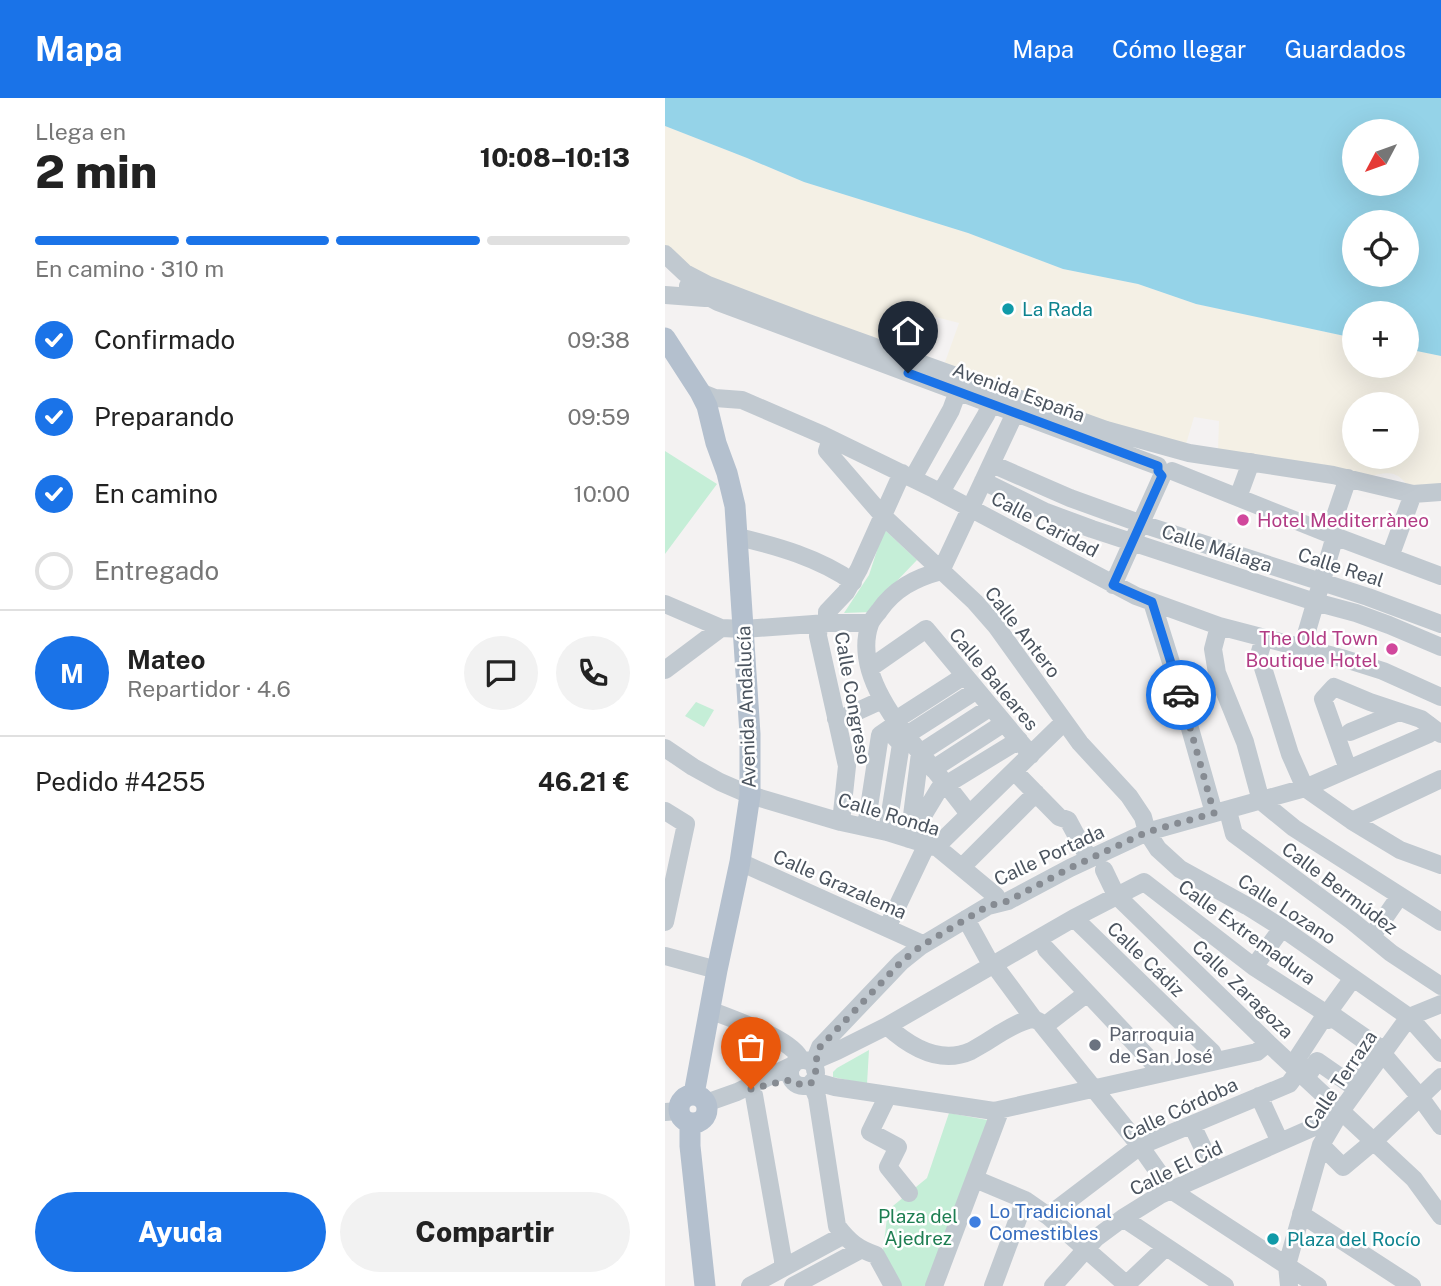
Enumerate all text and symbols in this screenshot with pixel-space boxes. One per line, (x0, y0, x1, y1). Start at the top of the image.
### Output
text: Mapa (35, 30, 123, 68)
text: Mapa (1012, 35, 1074, 63)
text: Cómo llegar (1112, 35, 1246, 63)
text: Guardados (1284, 35, 1406, 63)
text: Llega en (35, 118, 126, 145)
north arrow (1342, 119, 1419, 196)
map controls (1342, 119, 1419, 469)
text: 10:08–10:13 (480, 142, 630, 173)
text: 2 min (35, 144, 157, 198)
button: locate (1342, 210, 1419, 287)
text: En camino · 310 m (35, 255, 224, 282)
place label: La Rada (1022, 298, 1093, 320)
pin (878, 301, 938, 373)
marker: La Rada (1000, 301, 1016, 317)
button: + (1342, 301, 1419, 378)
icon: home (889, 312, 927, 350)
icon: check (35, 321, 73, 359)
text: Confirmado (94, 324, 235, 355)
text: 09:38 (567, 326, 630, 353)
street label: Avenida España (950, 358, 1088, 426)
button: − (1342, 392, 1419, 469)
icon: check (35, 398, 73, 436)
text: Preparando (94, 401, 234, 432)
text: 09:59 (567, 403, 630, 430)
icon: check (35, 475, 73, 513)
text: En camino (94, 478, 218, 509)
text: 10:00 (573, 480, 630, 507)
street label: Calle Caridad (988, 487, 1102, 561)
place label: Hotel Mediterràneo (1257, 509, 1429, 531)
marker: Hotel Mediterràneo (1235, 512, 1251, 528)
street label: Calle Málaga (1159, 520, 1275, 576)
street label: Calle Real (1295, 543, 1387, 591)
text: Entregado (94, 555, 219, 586)
street label: Calle Antero (981, 582, 1065, 682)
street label: Calle Baleares (945, 623, 1043, 735)
street label: Avenida Andalucía (732, 625, 760, 789)
place label: The Old Town Boutique Hotel (1245, 627, 1378, 671)
street label: Calle Congreso (830, 630, 876, 766)
button: chat (464, 636, 538, 710)
button: phone (556, 636, 630, 710)
marker: The Old Town Boutique Hotel (1384, 641, 1400, 657)
text: Mateo (127, 644, 205, 675)
text: M (60, 658, 84, 689)
courier (1146, 660, 1216, 730)
text: Repartidor · 4.6 (127, 675, 291, 702)
icon: car (1162, 676, 1200, 714)
text: Pedido #4255 (35, 766, 205, 797)
text: 46.21 € (538, 766, 630, 797)
street label: Calle Ronda (835, 788, 943, 840)
street label: Calle Portada (990, 820, 1108, 890)
street label: Calle Bermúdez (1278, 837, 1402, 939)
street label: Calle Grazalema (770, 845, 910, 923)
street label: Calle Lozano (1234, 869, 1340, 949)
street label: Calle Extremadura (1174, 875, 1320, 989)
street label: Calle Cádiz (1103, 917, 1189, 1001)
street label: Calle Zaragoza (1188, 935, 1298, 1043)
pin (721, 1017, 781, 1089)
place label: Parroquia de San José (1109, 1023, 1213, 1067)
street label: Calle Terraza (1299, 1026, 1381, 1134)
icon: bag (732, 1028, 770, 1066)
marker: Parroquia de San José (1087, 1037, 1103, 1053)
street label: Calle Córdoba (1119, 1073, 1241, 1145)
street label: Calle El Cid (1126, 1136, 1226, 1200)
button: Ayuda (35, 1192, 326, 1272)
button: Compartir (340, 1192, 630, 1272)
place label: Lo Tradicional Comestibles (989, 1200, 1112, 1244)
park label: Plaza del Ajedrez (878, 1205, 958, 1249)
marker: Lo Tradicional Comestibles (967, 1214, 983, 1230)
place label: Plaza del Rocío (1287, 1228, 1421, 1250)
marker: Plaza del Rocío (1265, 1231, 1281, 1247)

